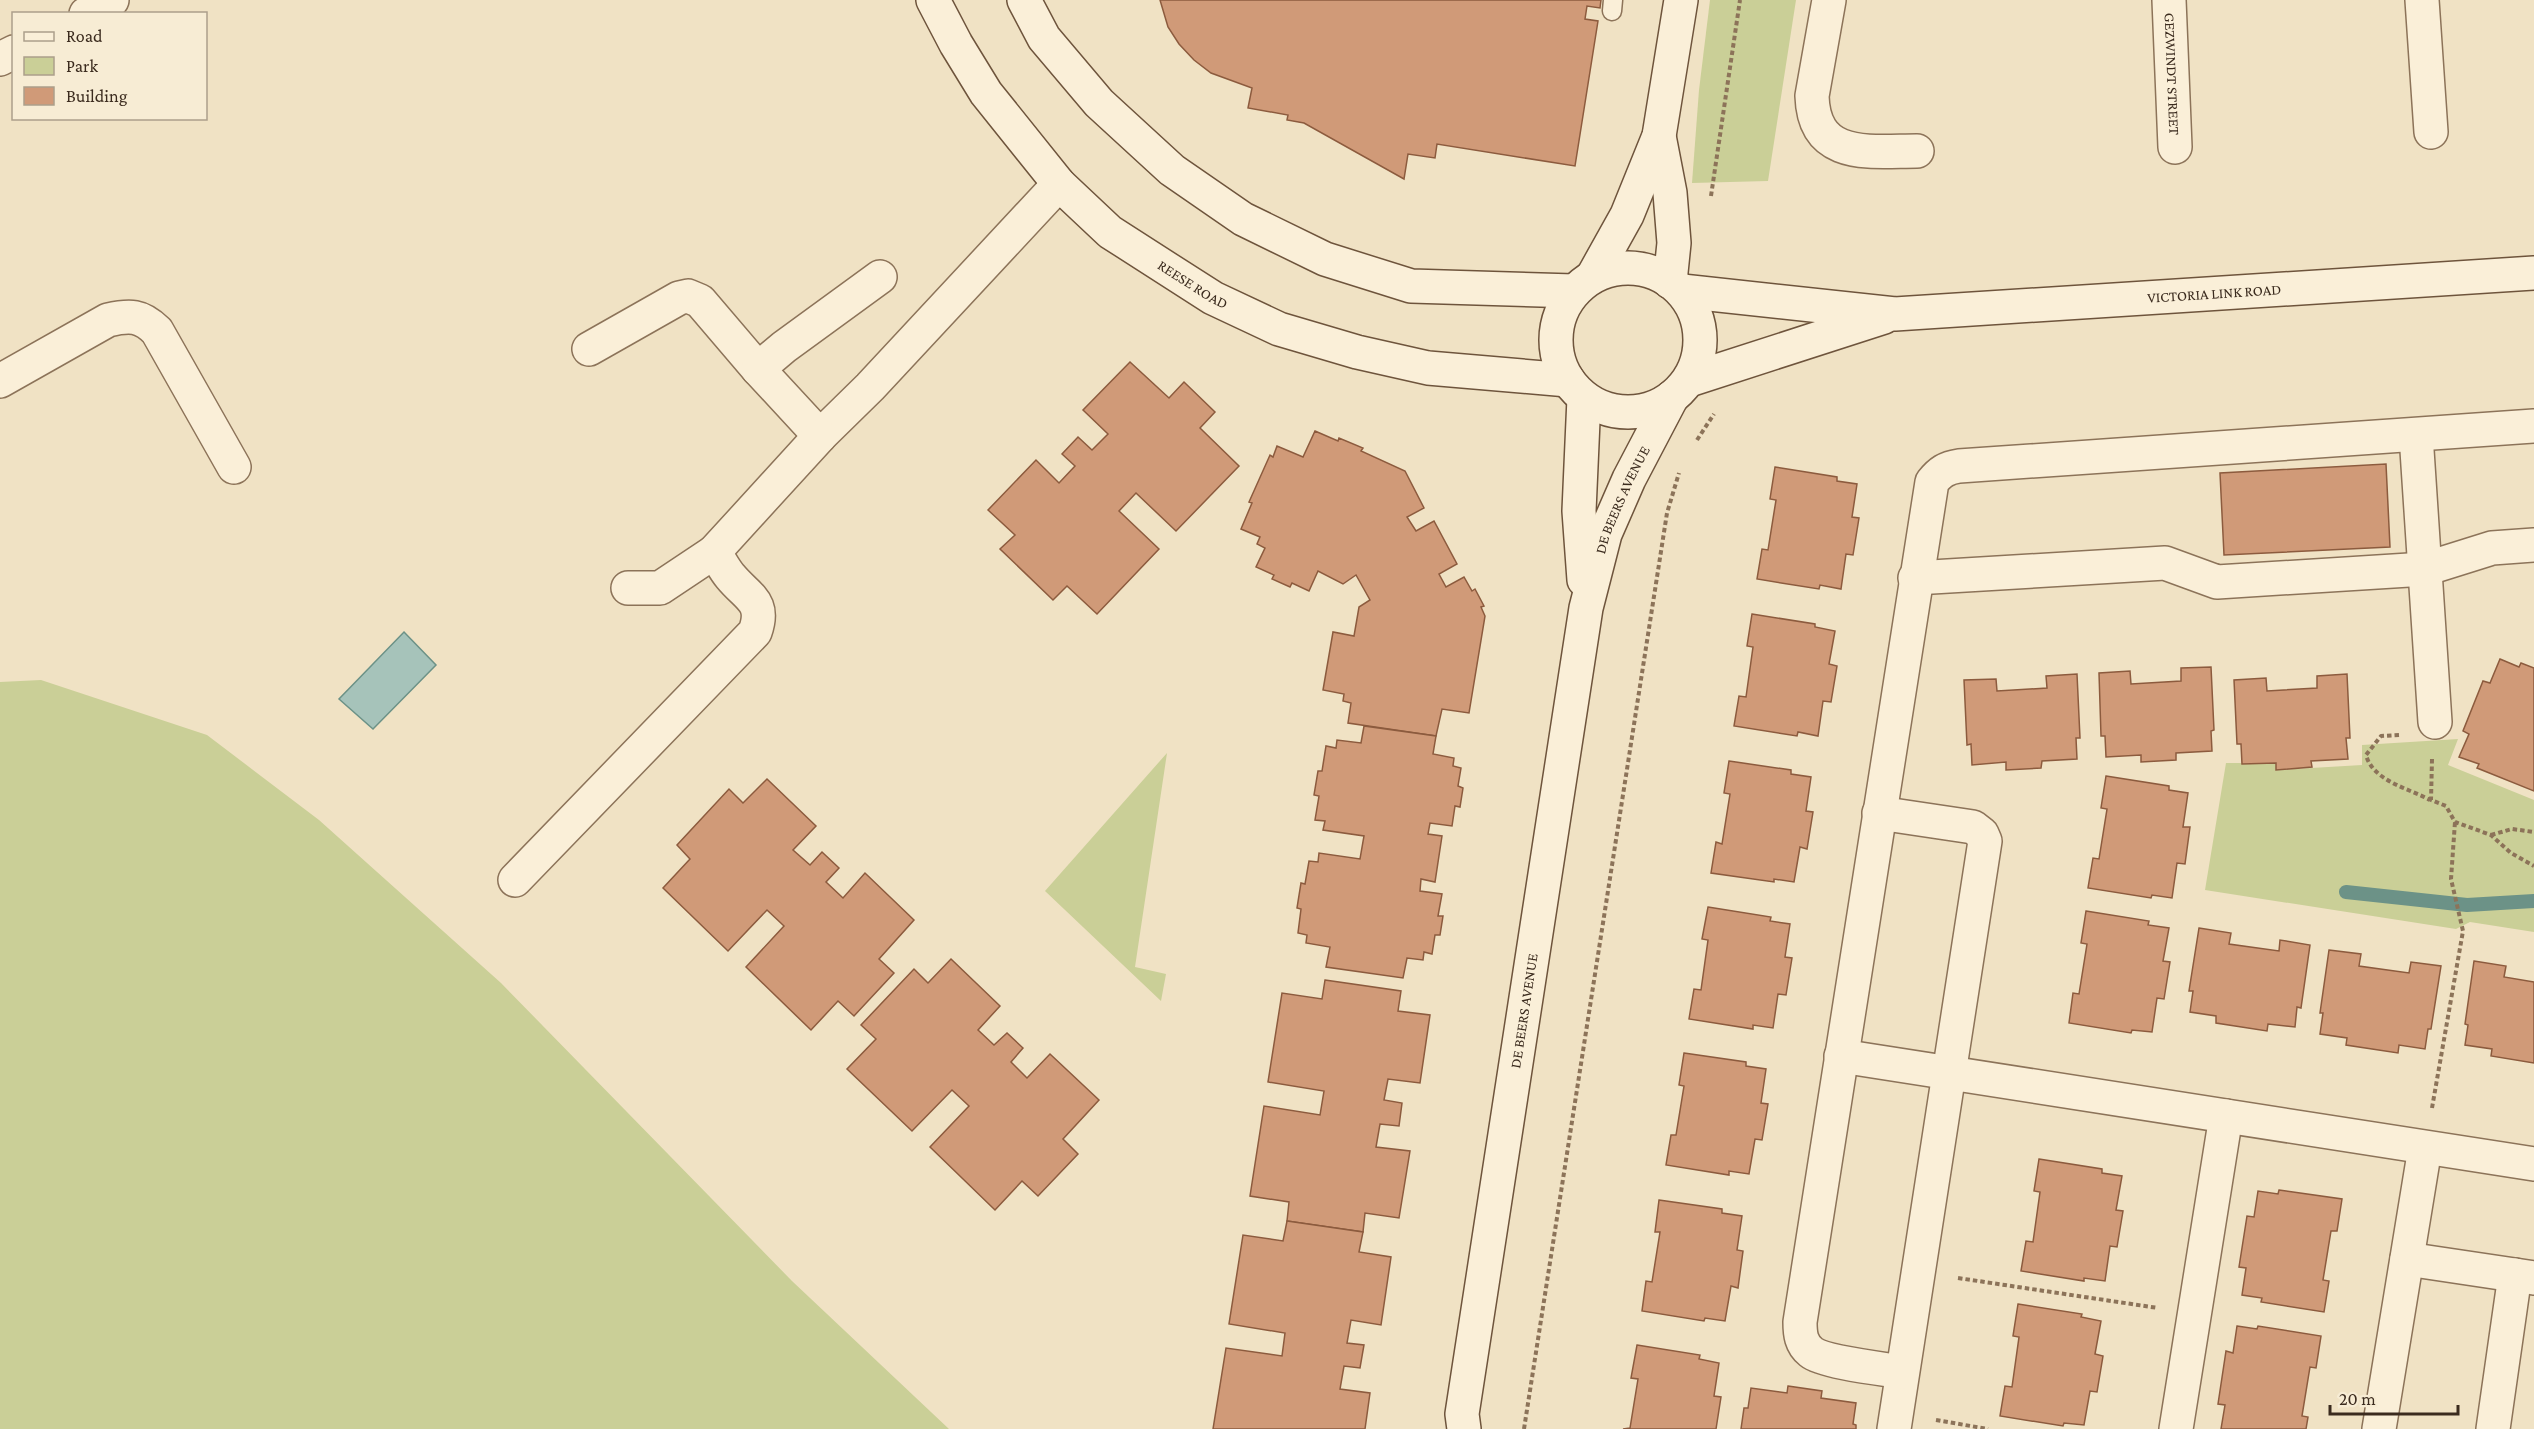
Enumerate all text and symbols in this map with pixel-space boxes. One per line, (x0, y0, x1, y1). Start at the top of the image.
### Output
legend (12, 12, 207, 120)
street label: GEZWINDT STREET (2162, 13, 2183, 135)
text: Road (66, 26, 103, 46)
text: Park (66, 56, 98, 76)
text: Building (66, 86, 128, 106)
street label: REESE ROAD (1155, 257, 1230, 312)
street label: VICTORIA LINK ROAD (2147, 281, 2282, 306)
street label: DE BEERS AVENUE (1592, 443, 1653, 555)
street label: DE BEERS AVENUE (1507, 952, 1541, 1070)
scale bar (2330, 1378, 2458, 1416)
text: 20 m (2339, 1389, 2376, 1409)

